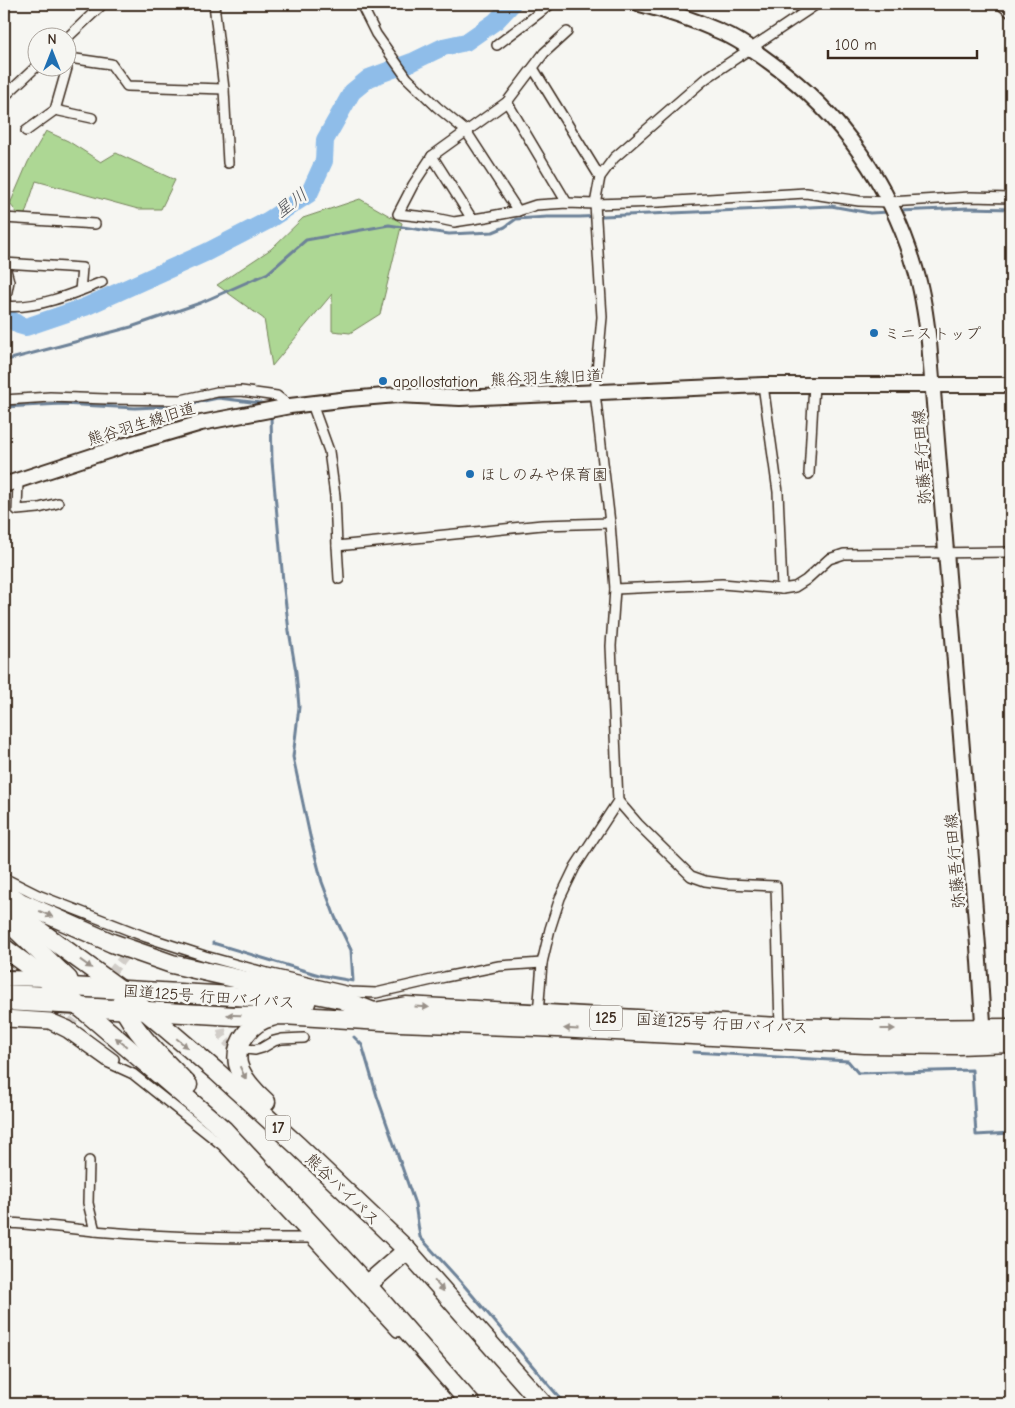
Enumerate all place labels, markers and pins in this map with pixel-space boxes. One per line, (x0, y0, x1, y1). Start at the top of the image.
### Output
place label: ミニストップ (884, 325, 982, 343)
marker: ミニストップ (868, 327, 880, 339)
place label: apollostation (393, 373, 478, 391)
marker: apollostation (377, 375, 389, 387)
place label: ほしのみや保育園 (480, 466, 608, 484)
marker: ほしのみや保育園 (464, 468, 476, 480)

